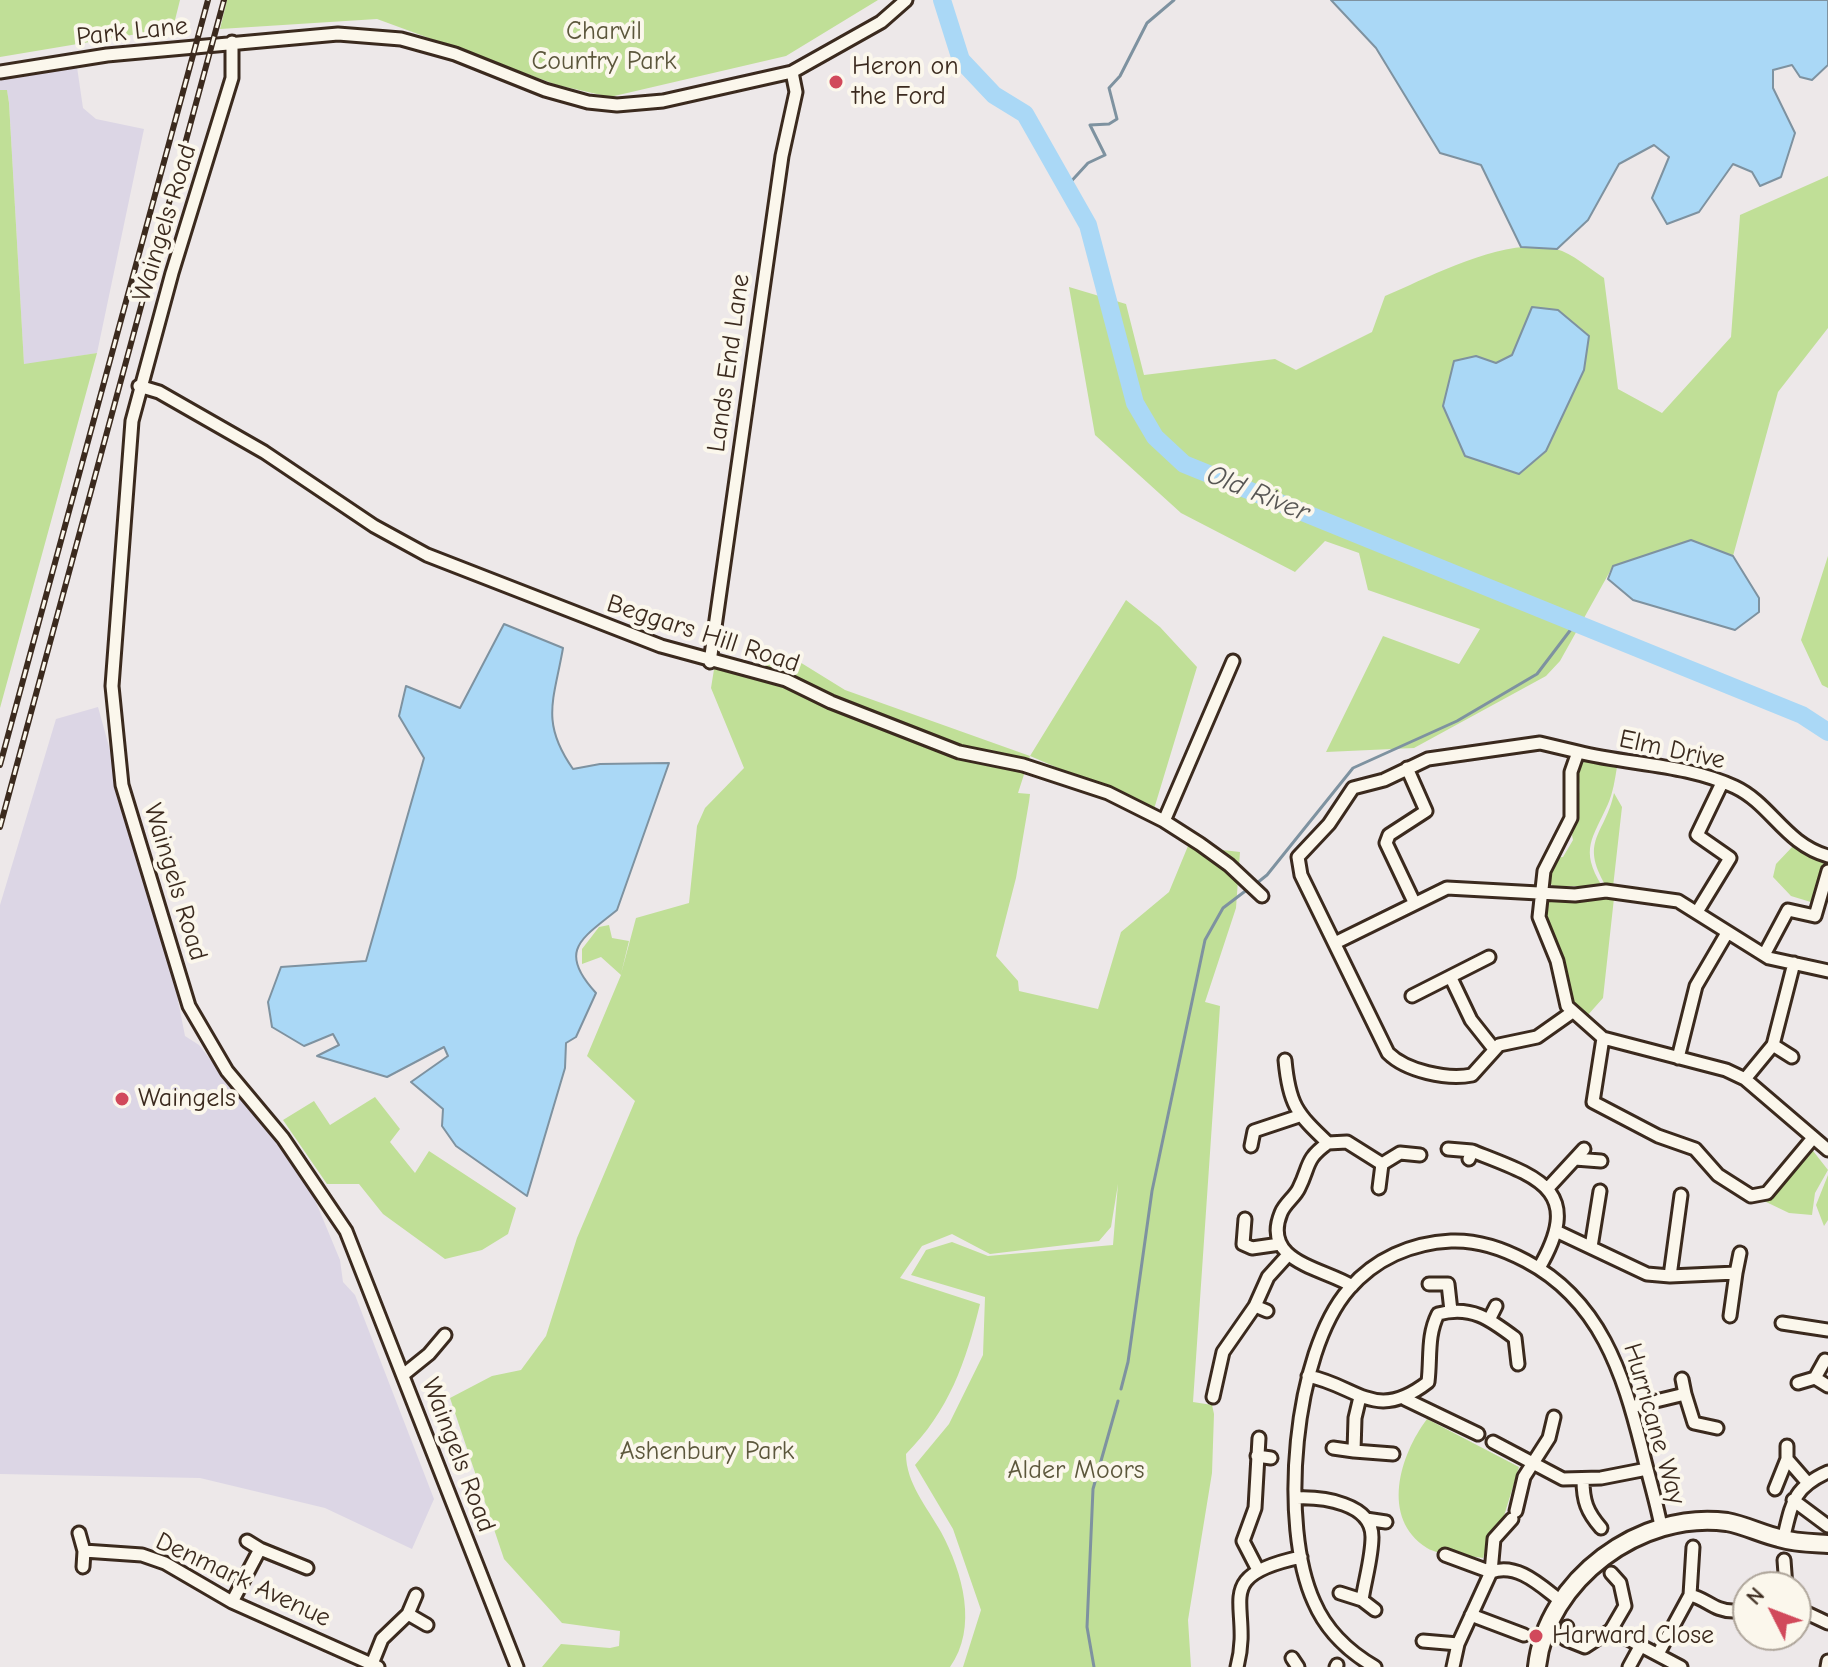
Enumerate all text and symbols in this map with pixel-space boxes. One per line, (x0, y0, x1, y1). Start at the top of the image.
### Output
street label: Park Lane (75, 11, 189, 53)
park label: Charvil Country Park (531, 16, 677, 78)
place label: Heron on the Ford (852, 51, 959, 112)
marker: Heron on the Ford (827, 73, 845, 91)
street label: Waingels Road (126, 141, 204, 305)
street label: Lands End Lane (701, 272, 757, 454)
water label: Old River (1202, 458, 1314, 530)
street label: Beggars Hill Road (603, 588, 803, 680)
street label: Elm Drive (1616, 724, 1728, 776)
street label: Waingels Road (136, 800, 214, 964)
place label: Waingels (138, 1083, 236, 1115)
marker: Waingels (113, 1090, 131, 1108)
street label: Hurricane Way (1616, 1340, 1692, 1508)
street label: Waingels Road (414, 1374, 502, 1536)
park label: Ashenbury Park (620, 1436, 794, 1468)
park label: Alder Moors (1007, 1455, 1145, 1487)
street label: Denmark Avenue (151, 1526, 335, 1634)
north arrow (1732, 1571, 1812, 1651)
text: N (1741, 1582, 1770, 1610)
place label: Harward Close (1552, 1620, 1714, 1652)
marker: Harward Close (1527, 1627, 1545, 1645)

